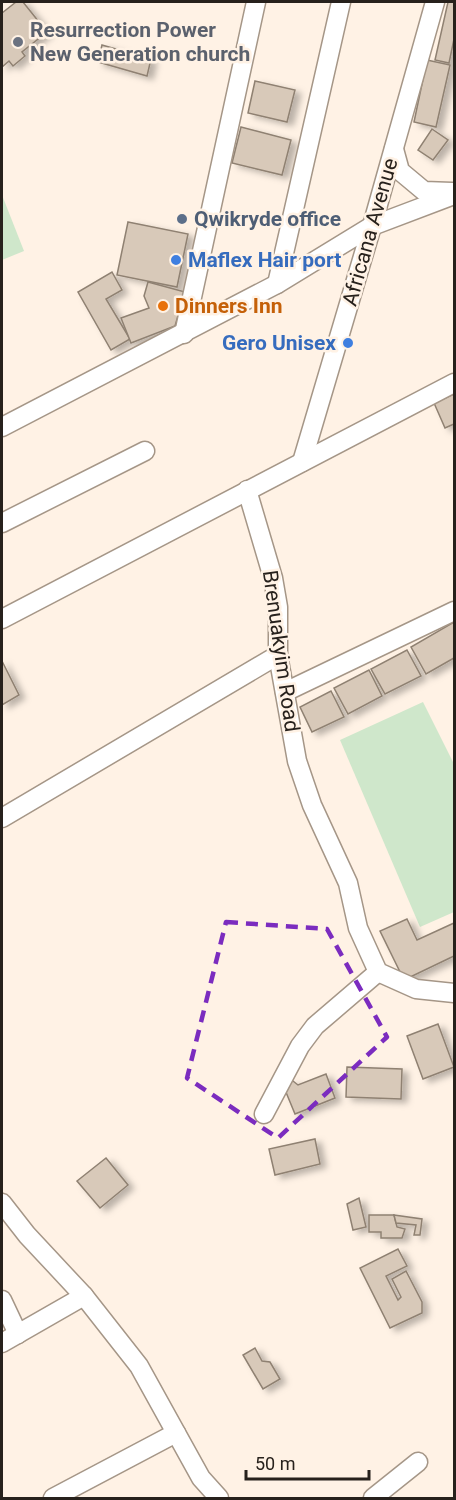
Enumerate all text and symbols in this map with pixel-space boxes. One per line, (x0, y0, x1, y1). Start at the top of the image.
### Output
place label: Resurrection Power New Generation church (30, 18, 250, 66)
marker: Resurrection Power New Generation church (11, 35, 25, 49)
street label: Africana Avenue (337, 155, 403, 309)
place label: Qwikryde office (194, 207, 341, 231)
marker: Qwikryde office (175, 212, 189, 226)
place label: Maflex Hair port (188, 248, 341, 272)
marker: Maflex Hair port (169, 253, 183, 267)
place label: Dinners Inn (175, 294, 282, 318)
marker: Dinners Inn (156, 299, 170, 313)
place label: Gero Unisex (222, 331, 336, 355)
marker: Gero Unisex (341, 336, 355, 350)
street label: Brenuakyim Road (258, 569, 304, 733)
scale bar (246, 1443, 369, 1481)
text: 50 m (255, 1453, 295, 1474)

